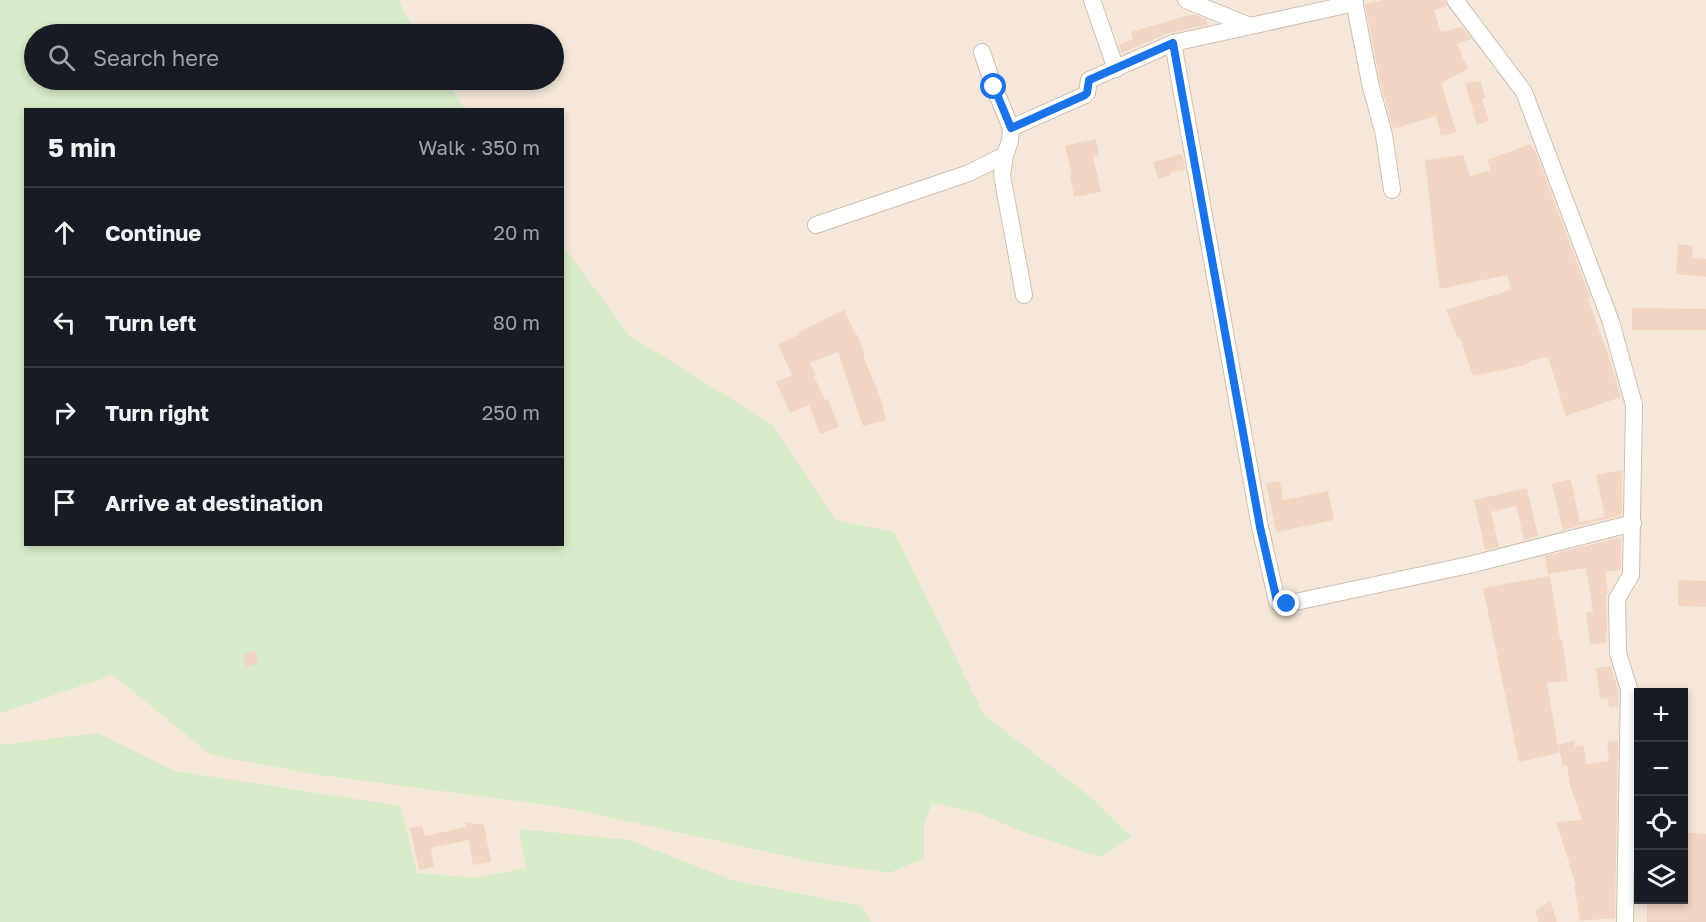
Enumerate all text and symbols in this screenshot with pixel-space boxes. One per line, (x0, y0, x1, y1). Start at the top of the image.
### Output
search box (24, 24, 564, 90)
icon: search (45, 41, 78, 74)
text: Search here (93, 44, 219, 71)
route start (980, 73, 1006, 99)
text: 5 min (48, 132, 116, 163)
text: Walk · 350 m (418, 135, 540, 159)
icon: ahead (48, 216, 81, 249)
text: Continue (105, 219, 201, 246)
text: 20 m (493, 220, 540, 244)
icon: left (48, 306, 81, 339)
text: Turn left (105, 309, 196, 336)
text: 80 m (493, 310, 540, 334)
icon: right (48, 396, 81, 429)
text: Turn right (105, 399, 209, 426)
text: 250 m (482, 400, 540, 424)
icon: arrive (48, 486, 81, 519)
text: Arrive at destination (105, 489, 323, 516)
route end (1273, 590, 1299, 616)
map controls (1634, 688, 1688, 904)
button: + (1634, 688, 1688, 742)
button: − (1634, 742, 1688, 796)
button: locate (1634, 796, 1688, 850)
button: layers (1634, 850, 1688, 904)

